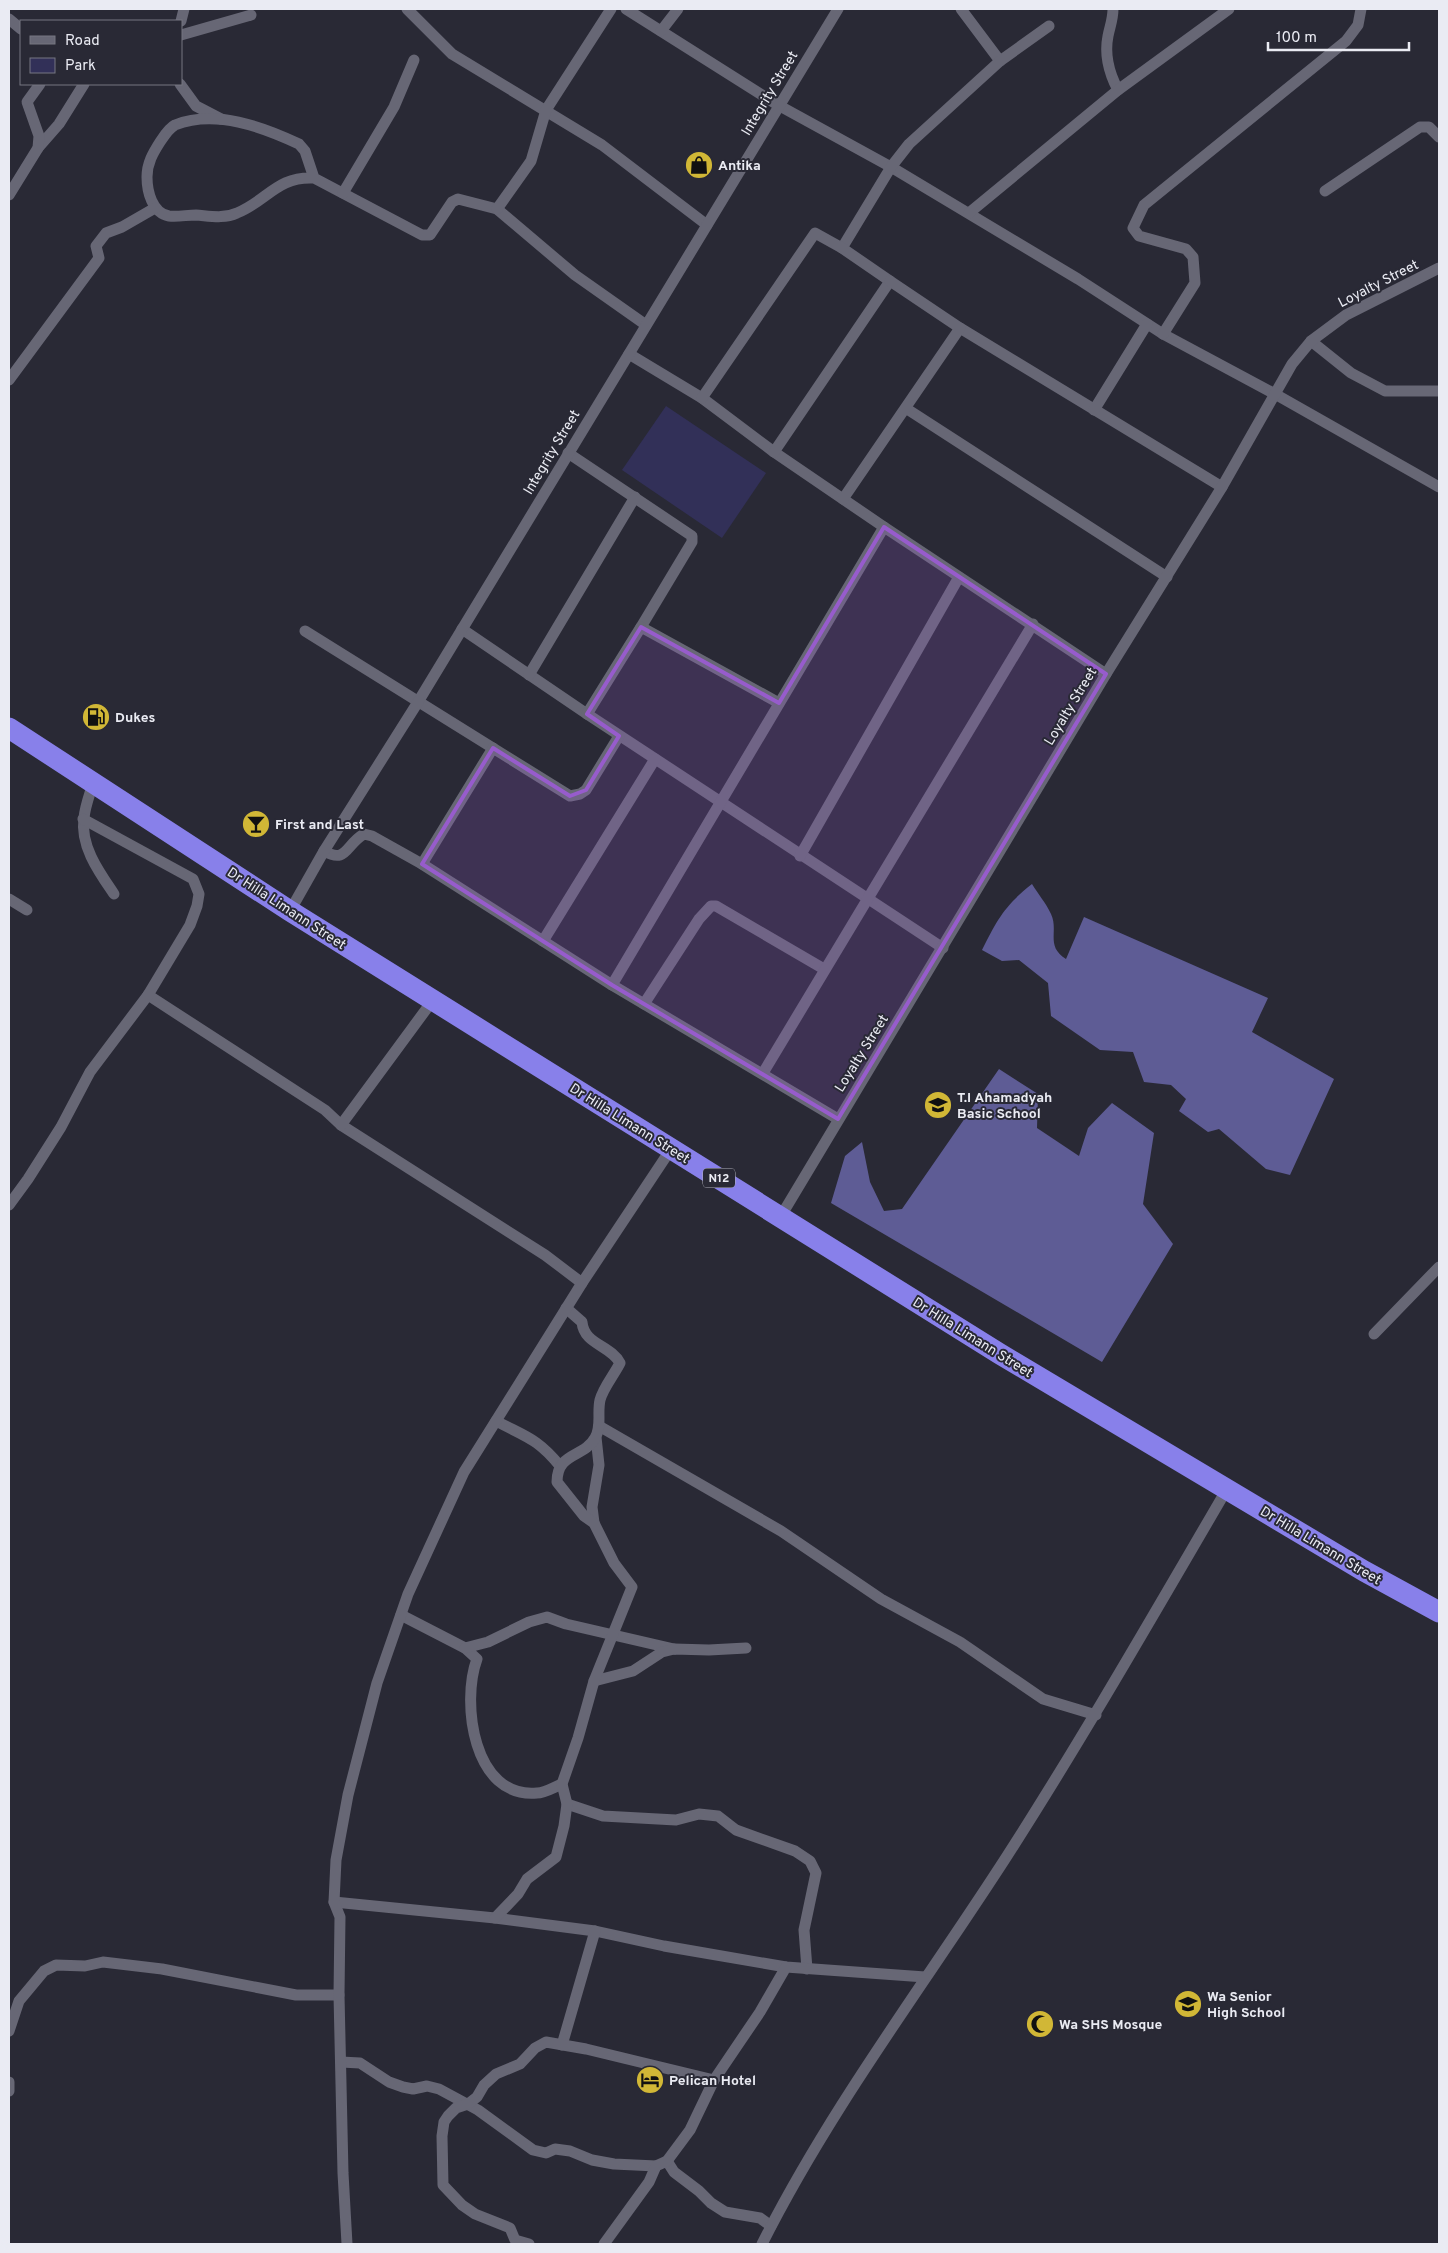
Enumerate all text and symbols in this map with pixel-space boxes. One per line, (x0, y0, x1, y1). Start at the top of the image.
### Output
legend (20, 20, 182, 85)
scale bar (1268, 20, 1409, 52)
text: 100 m (1276, 29, 1317, 48)
text: Road (65, 32, 100, 51)
street label: Integrity Street (738, 48, 802, 139)
text: Park (65, 57, 96, 76)
shop icon: Antika (684, 150, 714, 180)
place label: Antika (718, 158, 761, 175)
street label: Loyalty Street (1336, 257, 1422, 312)
street label: Integrity Street (520, 407, 584, 498)
street label: Loyalty Street (1041, 665, 1101, 749)
fuel station icon: Dukes (81, 702, 111, 732)
place label: Dukes (115, 710, 155, 727)
bar icon: First and Last (241, 809, 271, 839)
place label: First and Last (275, 817, 364, 834)
street label: Dr Hilla Limann Street (224, 864, 349, 954)
street label: Loyalty Street (832, 1012, 893, 1096)
street label: Dr Hilla Limann Street (566, 1080, 692, 1168)
school or university icon: T.I Ahamadyah Basic School (923, 1090, 953, 1120)
place label: T.I Ahamadyah Basic School (957, 1090, 1052, 1123)
road number: N12 (703, 1168, 735, 1188)
street label: Dr Hilla Limann Street (909, 1294, 1035, 1382)
street label: Dr Hilla Limann Street (1257, 1503, 1384, 1589)
school or university icon: Wa Senior High School (1173, 1989, 1203, 2019)
place label: Wa Senior High School (1207, 1989, 1285, 2022)
mosque icon: Wa SHS Mosque (1025, 2009, 1055, 2039)
place label: Wa SHS Mosque (1059, 2017, 1162, 2034)
hotel icon: Pelican Hotel (635, 2065, 665, 2095)
place label: Pelican Hotel (669, 2073, 756, 2090)

